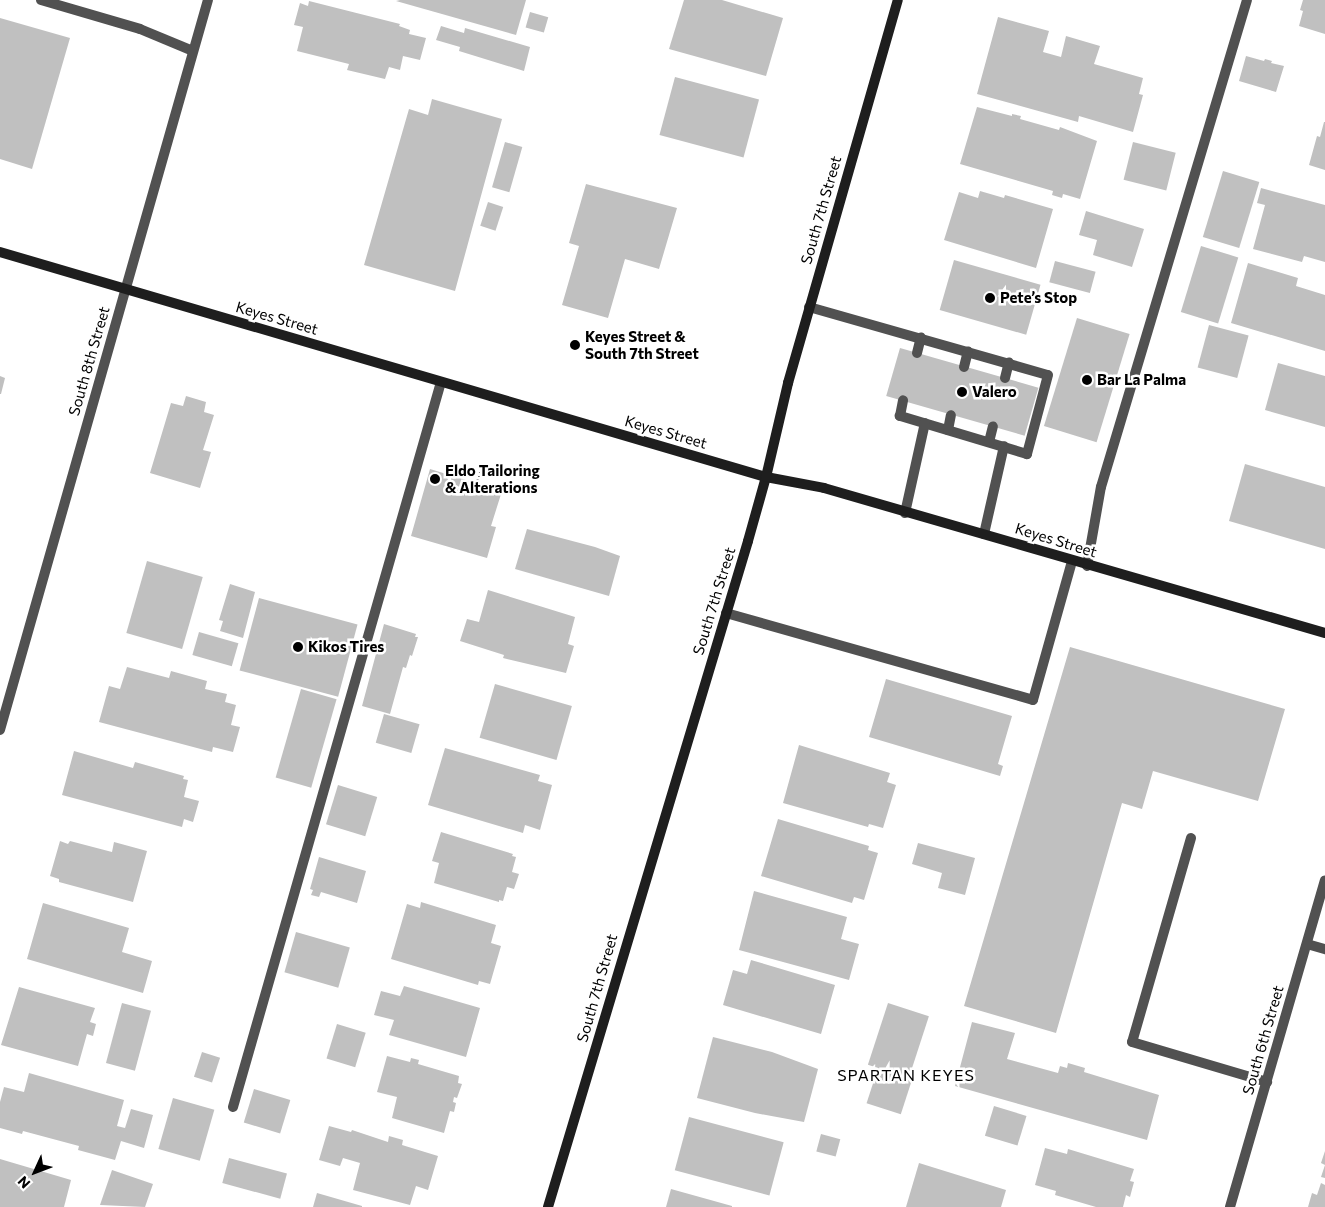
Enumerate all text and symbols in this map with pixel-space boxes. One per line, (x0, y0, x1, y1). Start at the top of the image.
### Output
street label: South 7th Street (797, 154, 845, 266)
place label: Pete’s Stop (1000, 289, 1077, 307)
marker: Pete’s Stop (984, 292, 996, 304)
street label: Keyes Street (234, 298, 320, 338)
street label: South 8th Street (65, 304, 113, 418)
place label: Keyes Street & South 7th Street (585, 327, 699, 362)
marker: Keyes Street & South 7th Street (569, 339, 581, 351)
place label: Bar La Palma (1097, 371, 1186, 389)
marker: Bar La Palma (1081, 374, 1093, 386)
place label: Valero (972, 383, 1017, 401)
marker: Valero (956, 386, 968, 398)
street label: Keyes Street (623, 412, 709, 452)
place label: Eldo Tailoring & Alterations (445, 461, 540, 496)
marker: Eldo Tailoring & Alterations (429, 473, 441, 485)
street label: Keyes Street (1013, 519, 1099, 561)
street label: South 7th Street (689, 545, 739, 657)
place label: Kikos Tires (308, 638, 384, 656)
marker: Kikos Tires (292, 641, 304, 653)
street label: South 7th Street (573, 932, 621, 1044)
street label: South 6th Street (1239, 983, 1287, 1097)
district label: SPARTAN KEYES (836, 1065, 976, 1085)
north arrow (10, 1147, 60, 1197)
text: N (14, 1173, 33, 1192)

